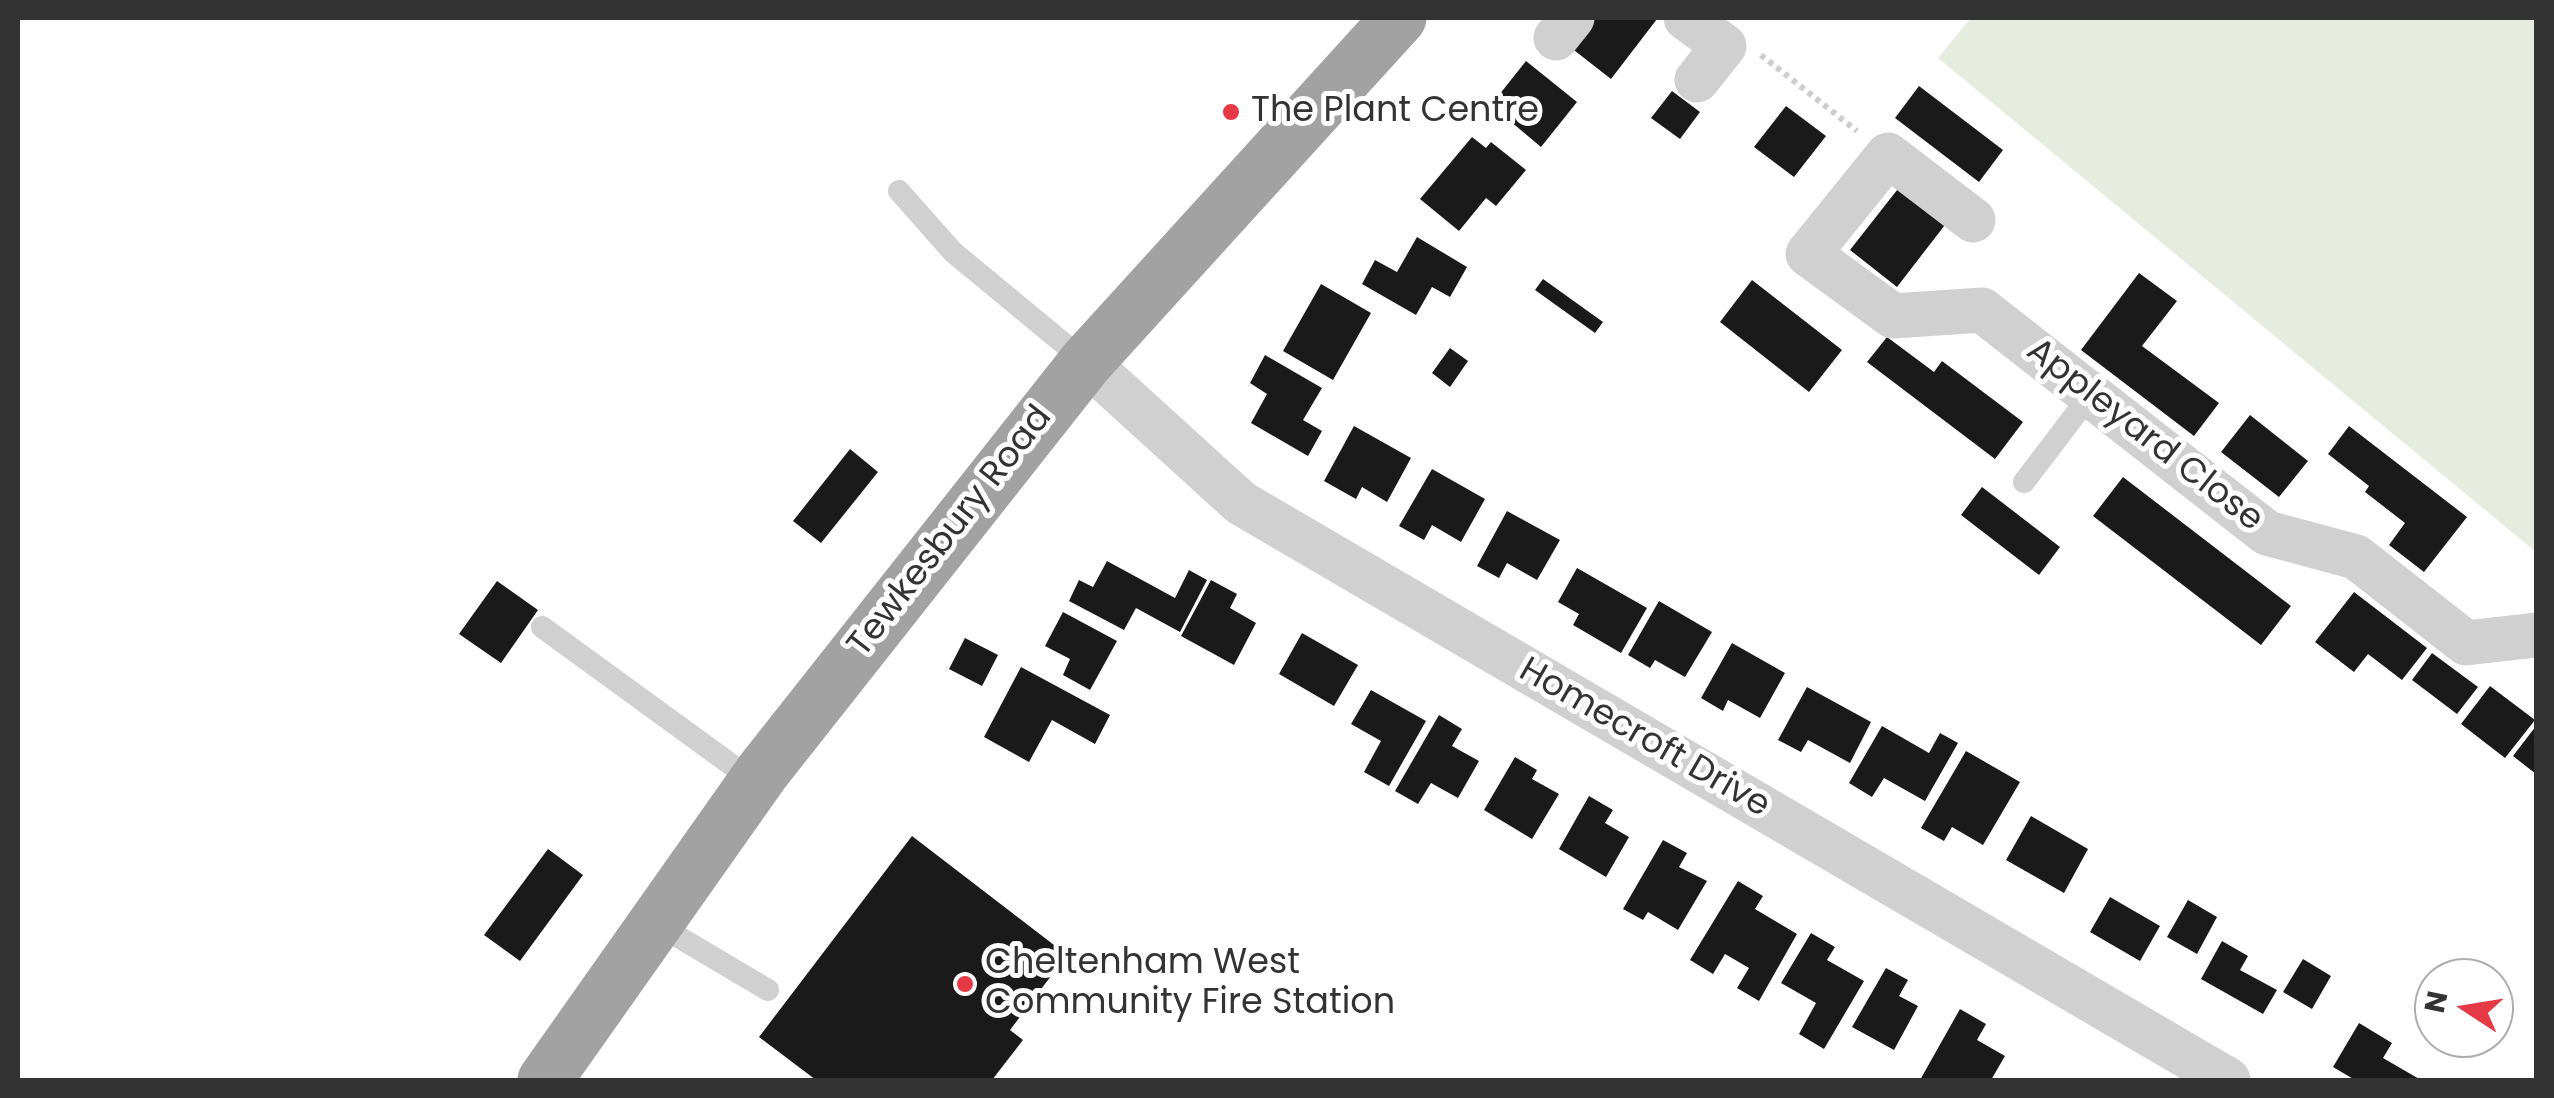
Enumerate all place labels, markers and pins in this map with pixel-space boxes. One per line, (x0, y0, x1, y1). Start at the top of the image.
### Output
place label: The Plant Centre (1251, 91, 1539, 133)
marker: The Plant Centre (1220, 101, 1242, 123)
place label: Cheltenham West Community Fire Station (985, 943, 1395, 1025)
marker: Cheltenham West Community Fire Station (954, 973, 976, 995)

